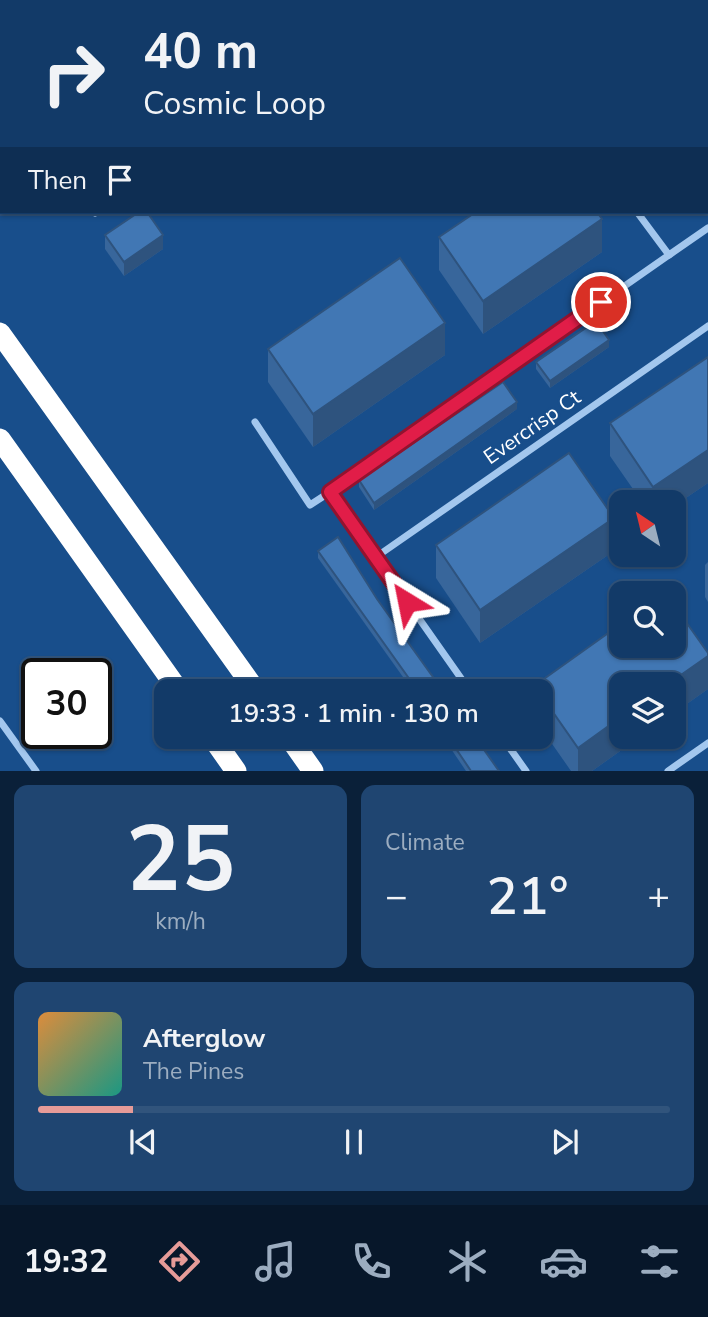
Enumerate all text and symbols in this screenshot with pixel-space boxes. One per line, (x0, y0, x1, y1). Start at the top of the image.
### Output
text: 40 m (143, 18, 258, 85)
icon: right (28, 28, 119, 119)
text: Cosmic Loop (143, 82, 326, 125)
icon: arrive (101, 161, 139, 199)
text: Then (28, 163, 87, 198)
pin (571, 272, 631, 332)
icon: arrive (582, 283, 620, 321)
street label: Evercrisp Ct (478, 383, 587, 471)
north arrow (609, 490, 686, 567)
map controls (609, 490, 686, 749)
position arrow (370, 565, 444, 639)
button: search (609, 581, 686, 658)
speed limit sign: 30 (21, 658, 112, 749)
button: layers (609, 672, 686, 749)
text: 19:33 · 1 min · 130 m (228, 696, 479, 731)
text: 25 (126, 798, 235, 922)
text: Climate (385, 827, 465, 858)
text: 21° (487, 861, 568, 932)
text: − (385, 871, 408, 922)
text: + (647, 871, 670, 922)
text: km/h (155, 906, 206, 937)
text: Afterglow (143, 1021, 266, 1056)
text: The Pines (143, 1056, 244, 1087)
icon: previous (124, 1123, 162, 1161)
icon: pause (335, 1123, 373, 1161)
icon: next (546, 1123, 584, 1161)
icon: directions (155, 1237, 204, 1286)
icon: music (251, 1237, 300, 1286)
icon: phone (347, 1237, 396, 1286)
icon: climate (443, 1237, 492, 1286)
icon: car (539, 1237, 588, 1286)
icon: filters (635, 1237, 684, 1286)
text: 19:32 (24, 1240, 108, 1283)

